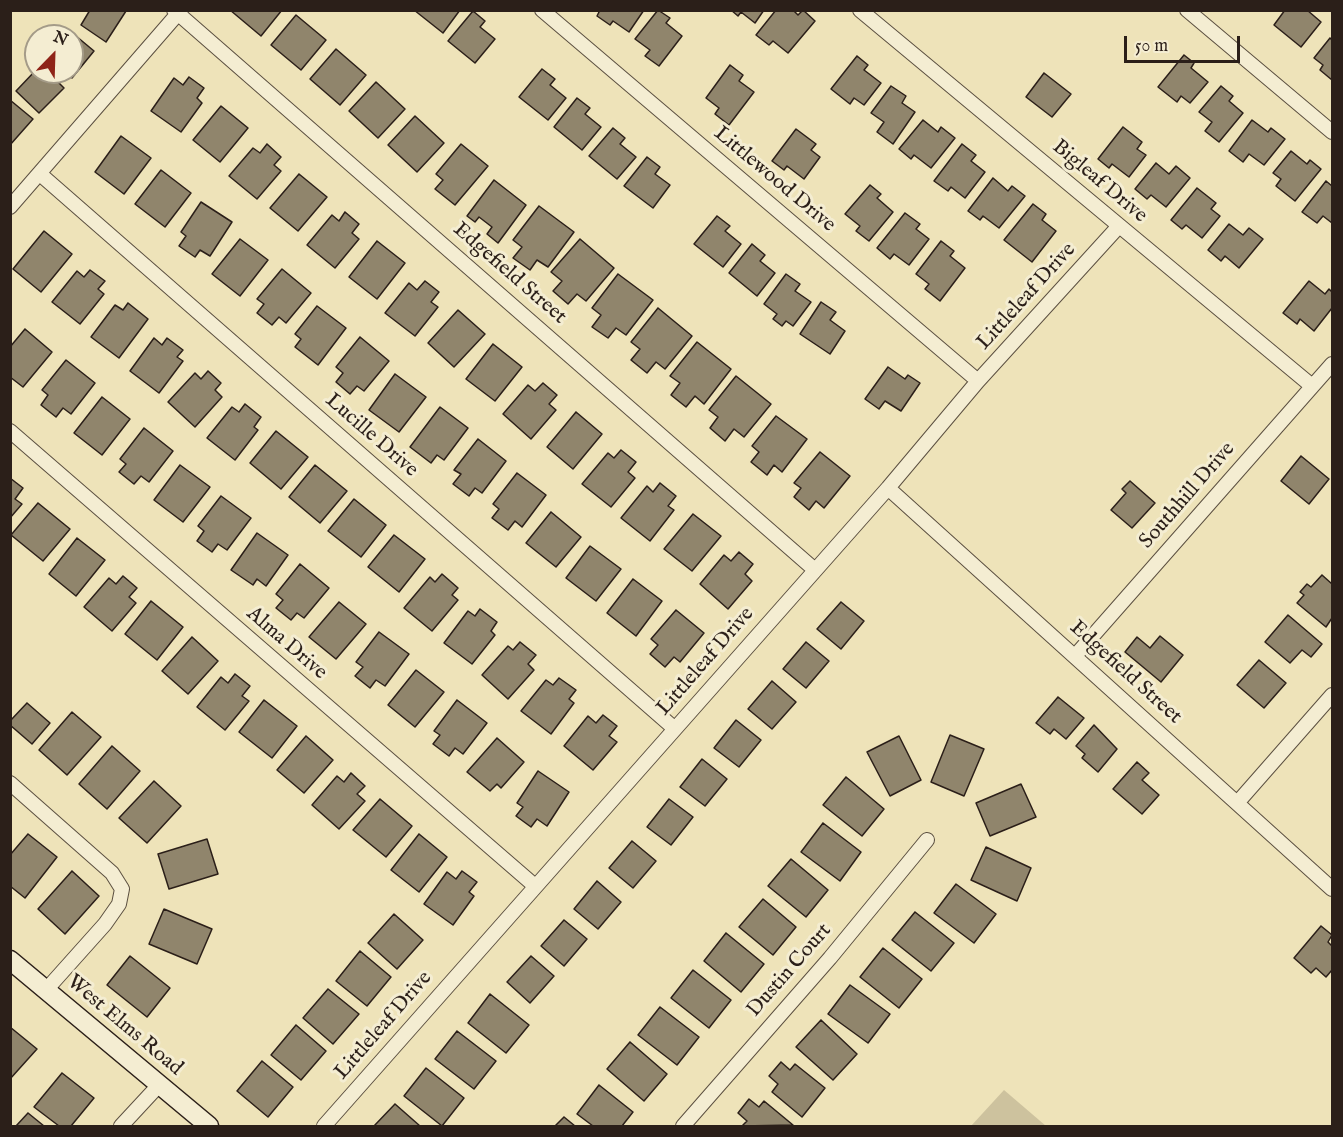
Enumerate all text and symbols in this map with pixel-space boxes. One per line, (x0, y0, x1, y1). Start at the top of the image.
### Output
north arrow (24, 24, 84, 84)
scale bar (1127, 24, 1242, 62)
text: N (50, 27, 71, 51)
text: 50 m (1135, 35, 1168, 58)
street label: Littlewood Drive (708, 122, 840, 238)
street label: Bigleaf Drive (1046, 135, 1152, 229)
street label: Edgefield Street (447, 218, 571, 330)
street label: Littleleaf Drive (972, 238, 1082, 356)
street label: Lucille Drive (319, 389, 423, 483)
street label: Southhill Drive (1135, 438, 1241, 554)
street label: Alma Drive (240, 602, 332, 686)
street label: Littleleaf Drive (652, 603, 760, 721)
street label: Edgefield Street (1064, 616, 1186, 730)
street label: Dustin Court (743, 919, 837, 1023)
street label: Littleleaf Drive (330, 967, 438, 1085)
street label: West Elms Road (61, 970, 187, 1082)

